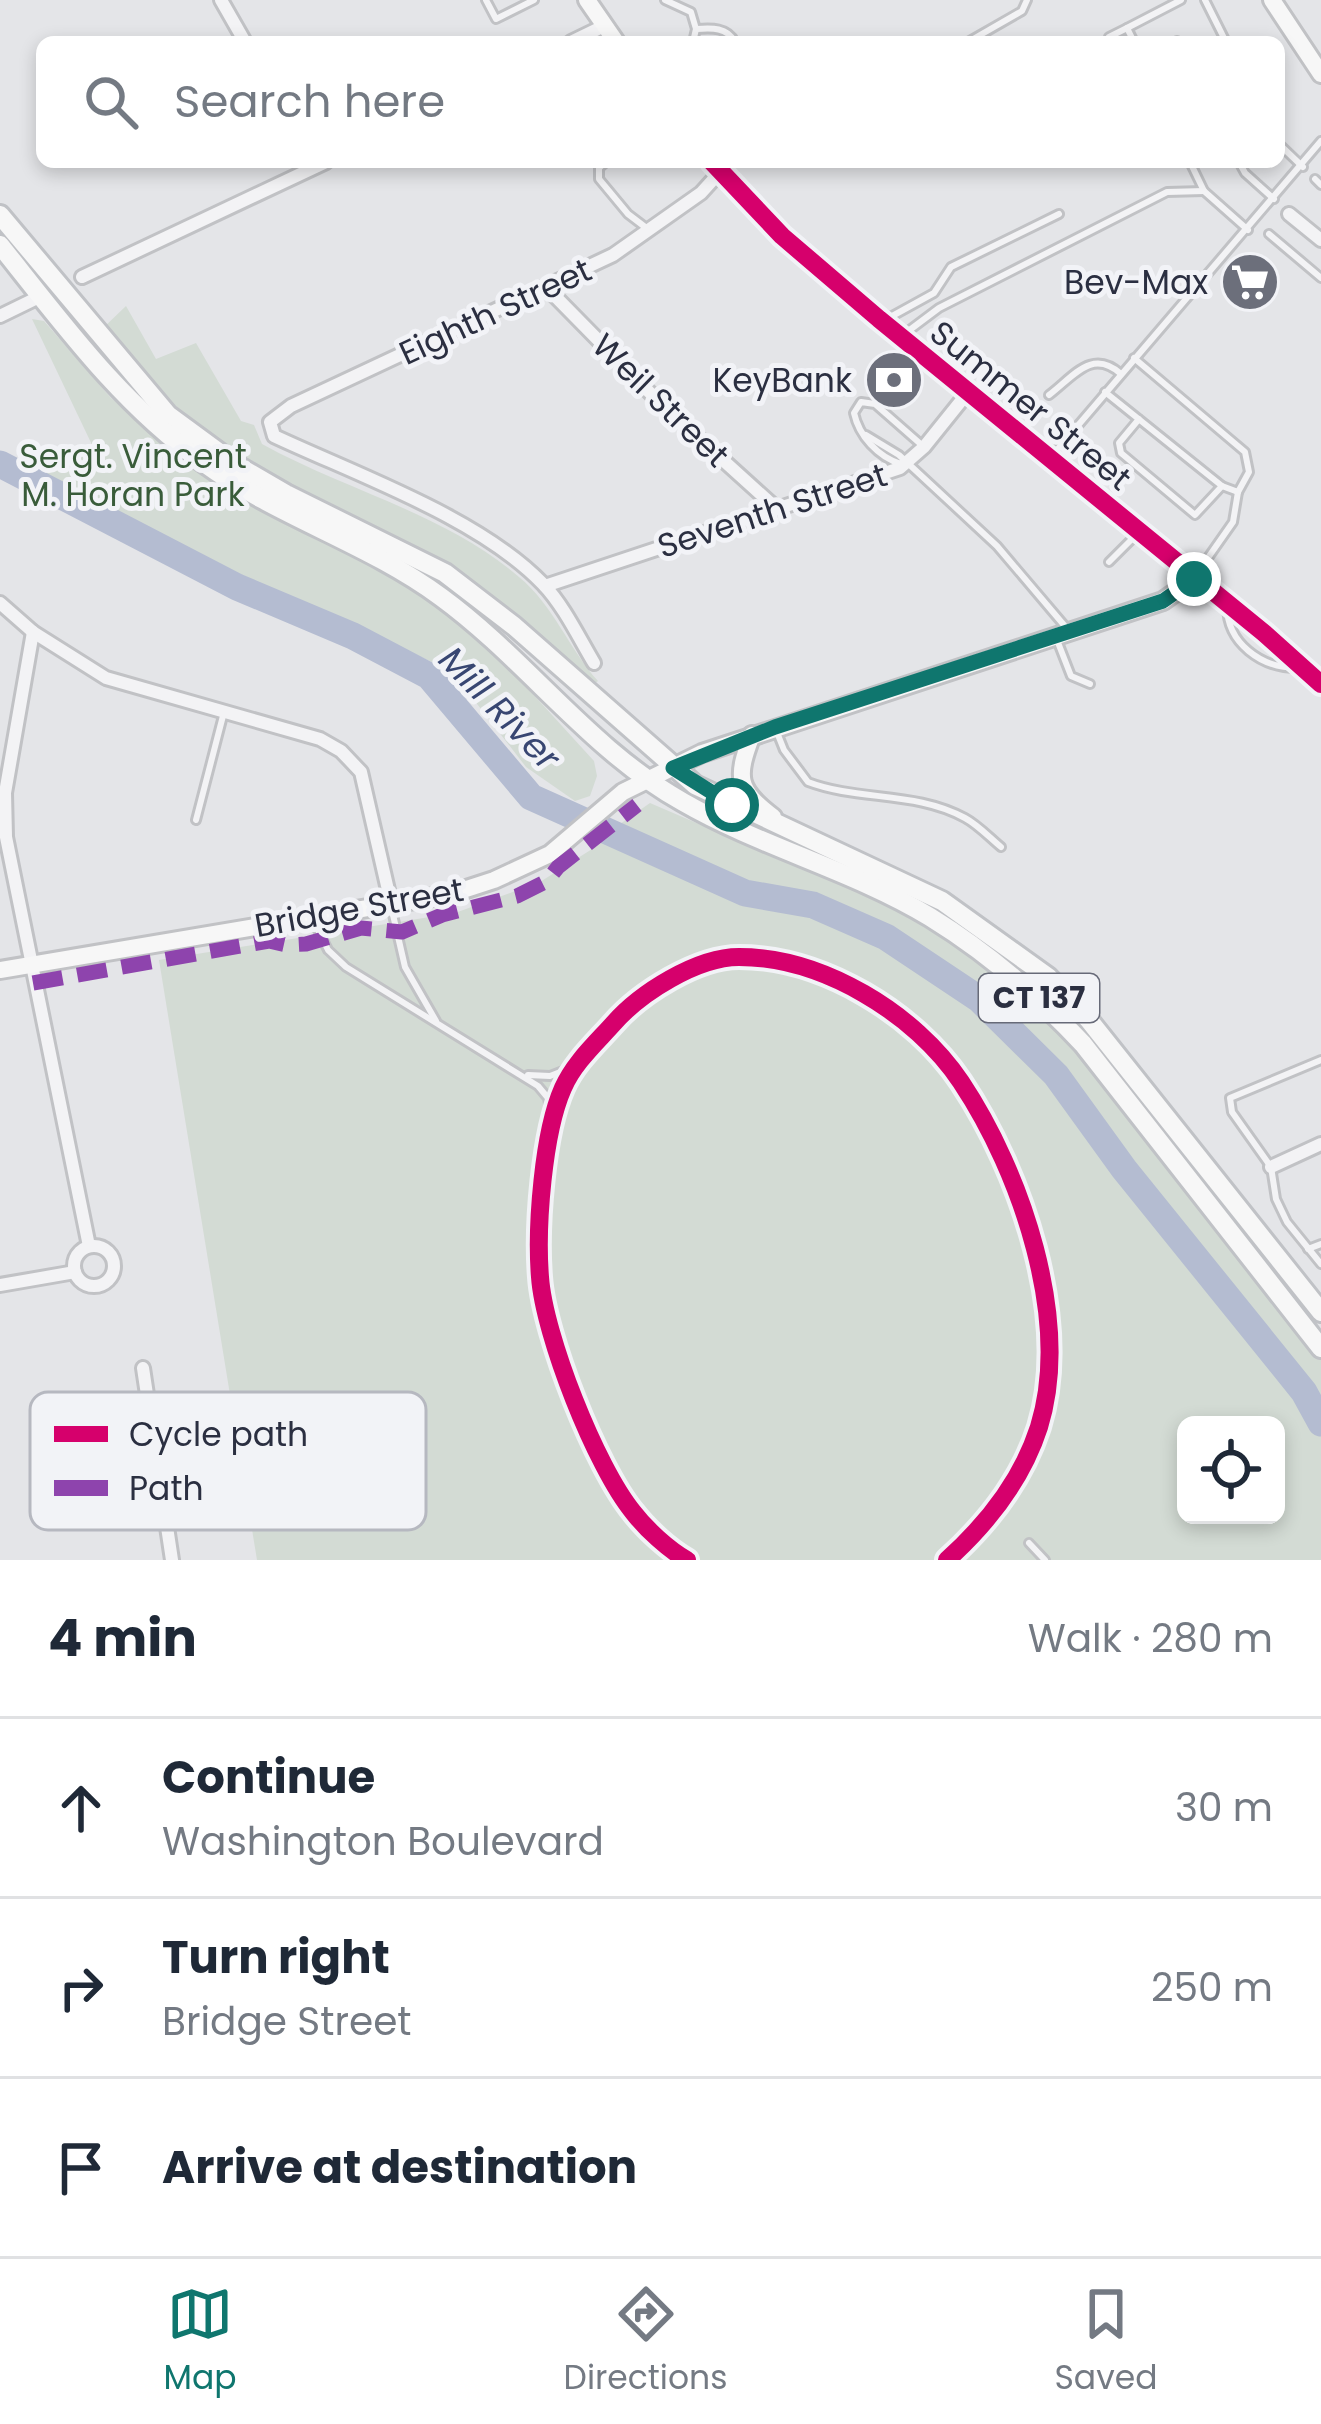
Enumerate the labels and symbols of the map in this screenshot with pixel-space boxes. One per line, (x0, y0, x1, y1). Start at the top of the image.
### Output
street label: Eighth Street (391, 246, 599, 377)
supermarket icon: Bev-Max (1219, 251, 1281, 313)
place label: Bev-Max (1064, 259, 1208, 306)
street label: Summer Street (920, 310, 1141, 501)
street label: Weil Street (582, 323, 740, 478)
bank icon: KeyBank (863, 349, 925, 411)
place label: KeyBank (713, 357, 852, 404)
park label: Sergt. Vincent M. Horan Park (19, 433, 247, 518)
street label: Seventh Street (651, 451, 893, 570)
route end (1167, 552, 1221, 606)
water label: Mill River (427, 635, 573, 783)
route start (705, 778, 759, 832)
street label: Bridge Street (251, 866, 467, 949)
road number: CT 137 (979, 974, 1099, 1022)
legend (30, 1392, 426, 1530)
text: Cycle path (129, 1411, 308, 1458)
text: Path (129, 1465, 204, 1512)

